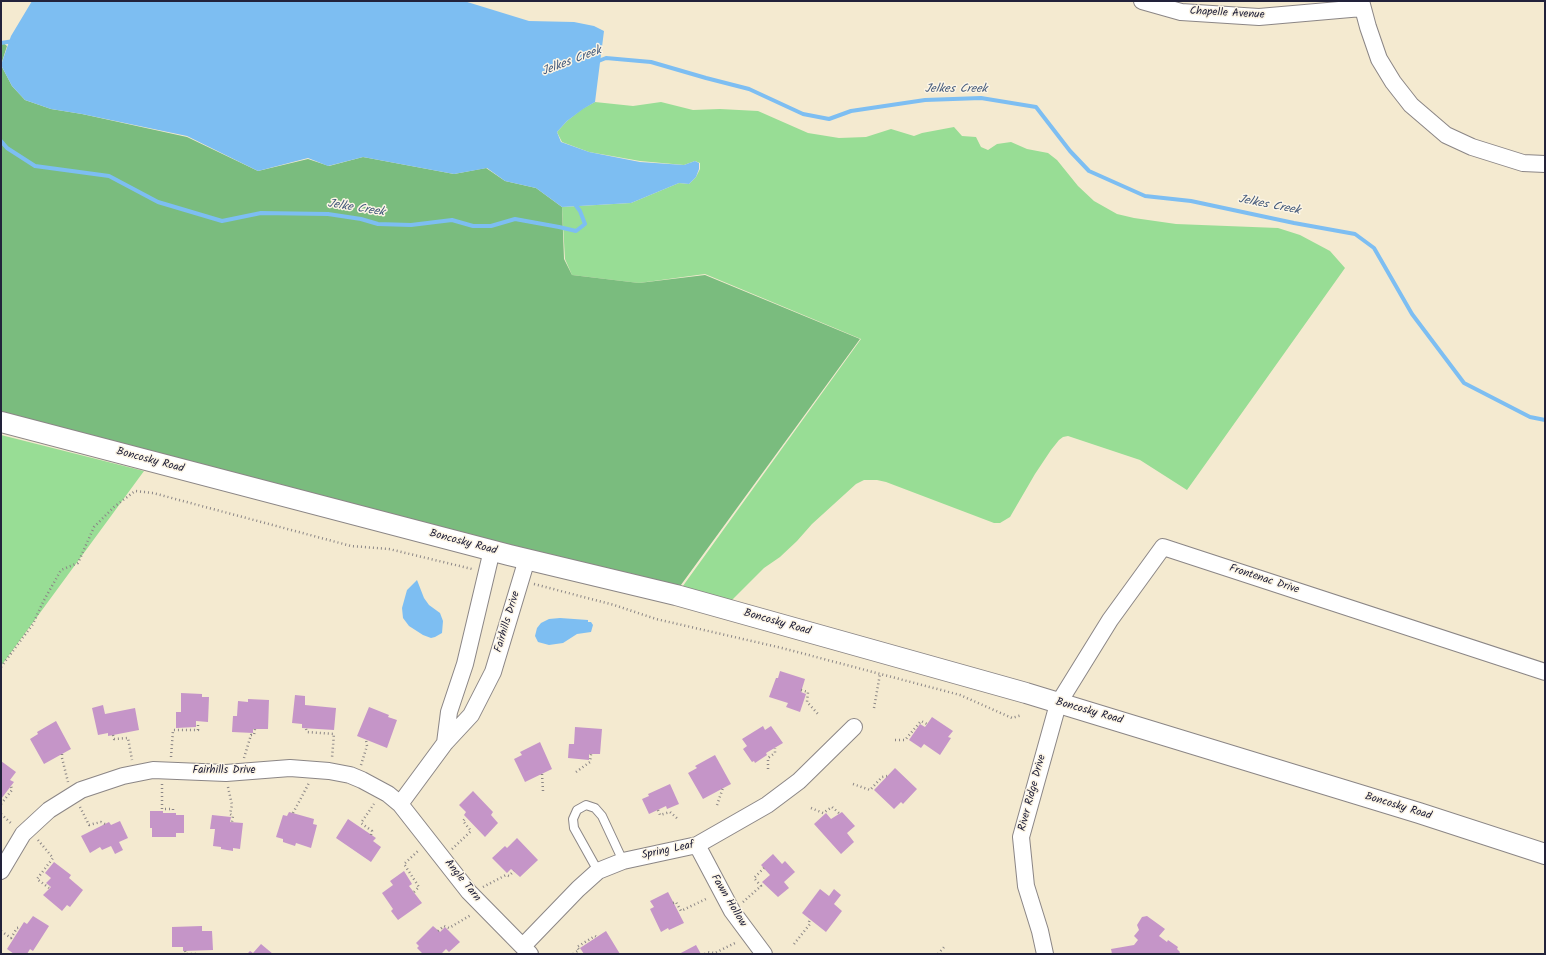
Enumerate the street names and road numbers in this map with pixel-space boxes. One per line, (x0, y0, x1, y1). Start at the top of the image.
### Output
street label: Chapelle Avenue (1189, 5, 1265, 23)
street label: Boncosky Road (115, 446, 185, 476)
street label: Boncosky Road (428, 528, 498, 558)
street label: Frontenac Drive (1227, 562, 1301, 598)
street label: Fairhills Drive (492, 590, 524, 654)
street label: Boncosky Road (742, 607, 812, 639)
street label: Boncosky Road (1054, 696, 1124, 728)
street label: River Ridge Drive (1016, 753, 1050, 833)
street label: Fairhills Drive (192, 764, 256, 778)
street label: Boncosky Road (1363, 791, 1433, 823)
street label: Spring Leaf (641, 839, 695, 863)
street label: Angle Tarn (441, 857, 483, 905)
street label: Fawn Hollow (707, 872, 749, 930)

